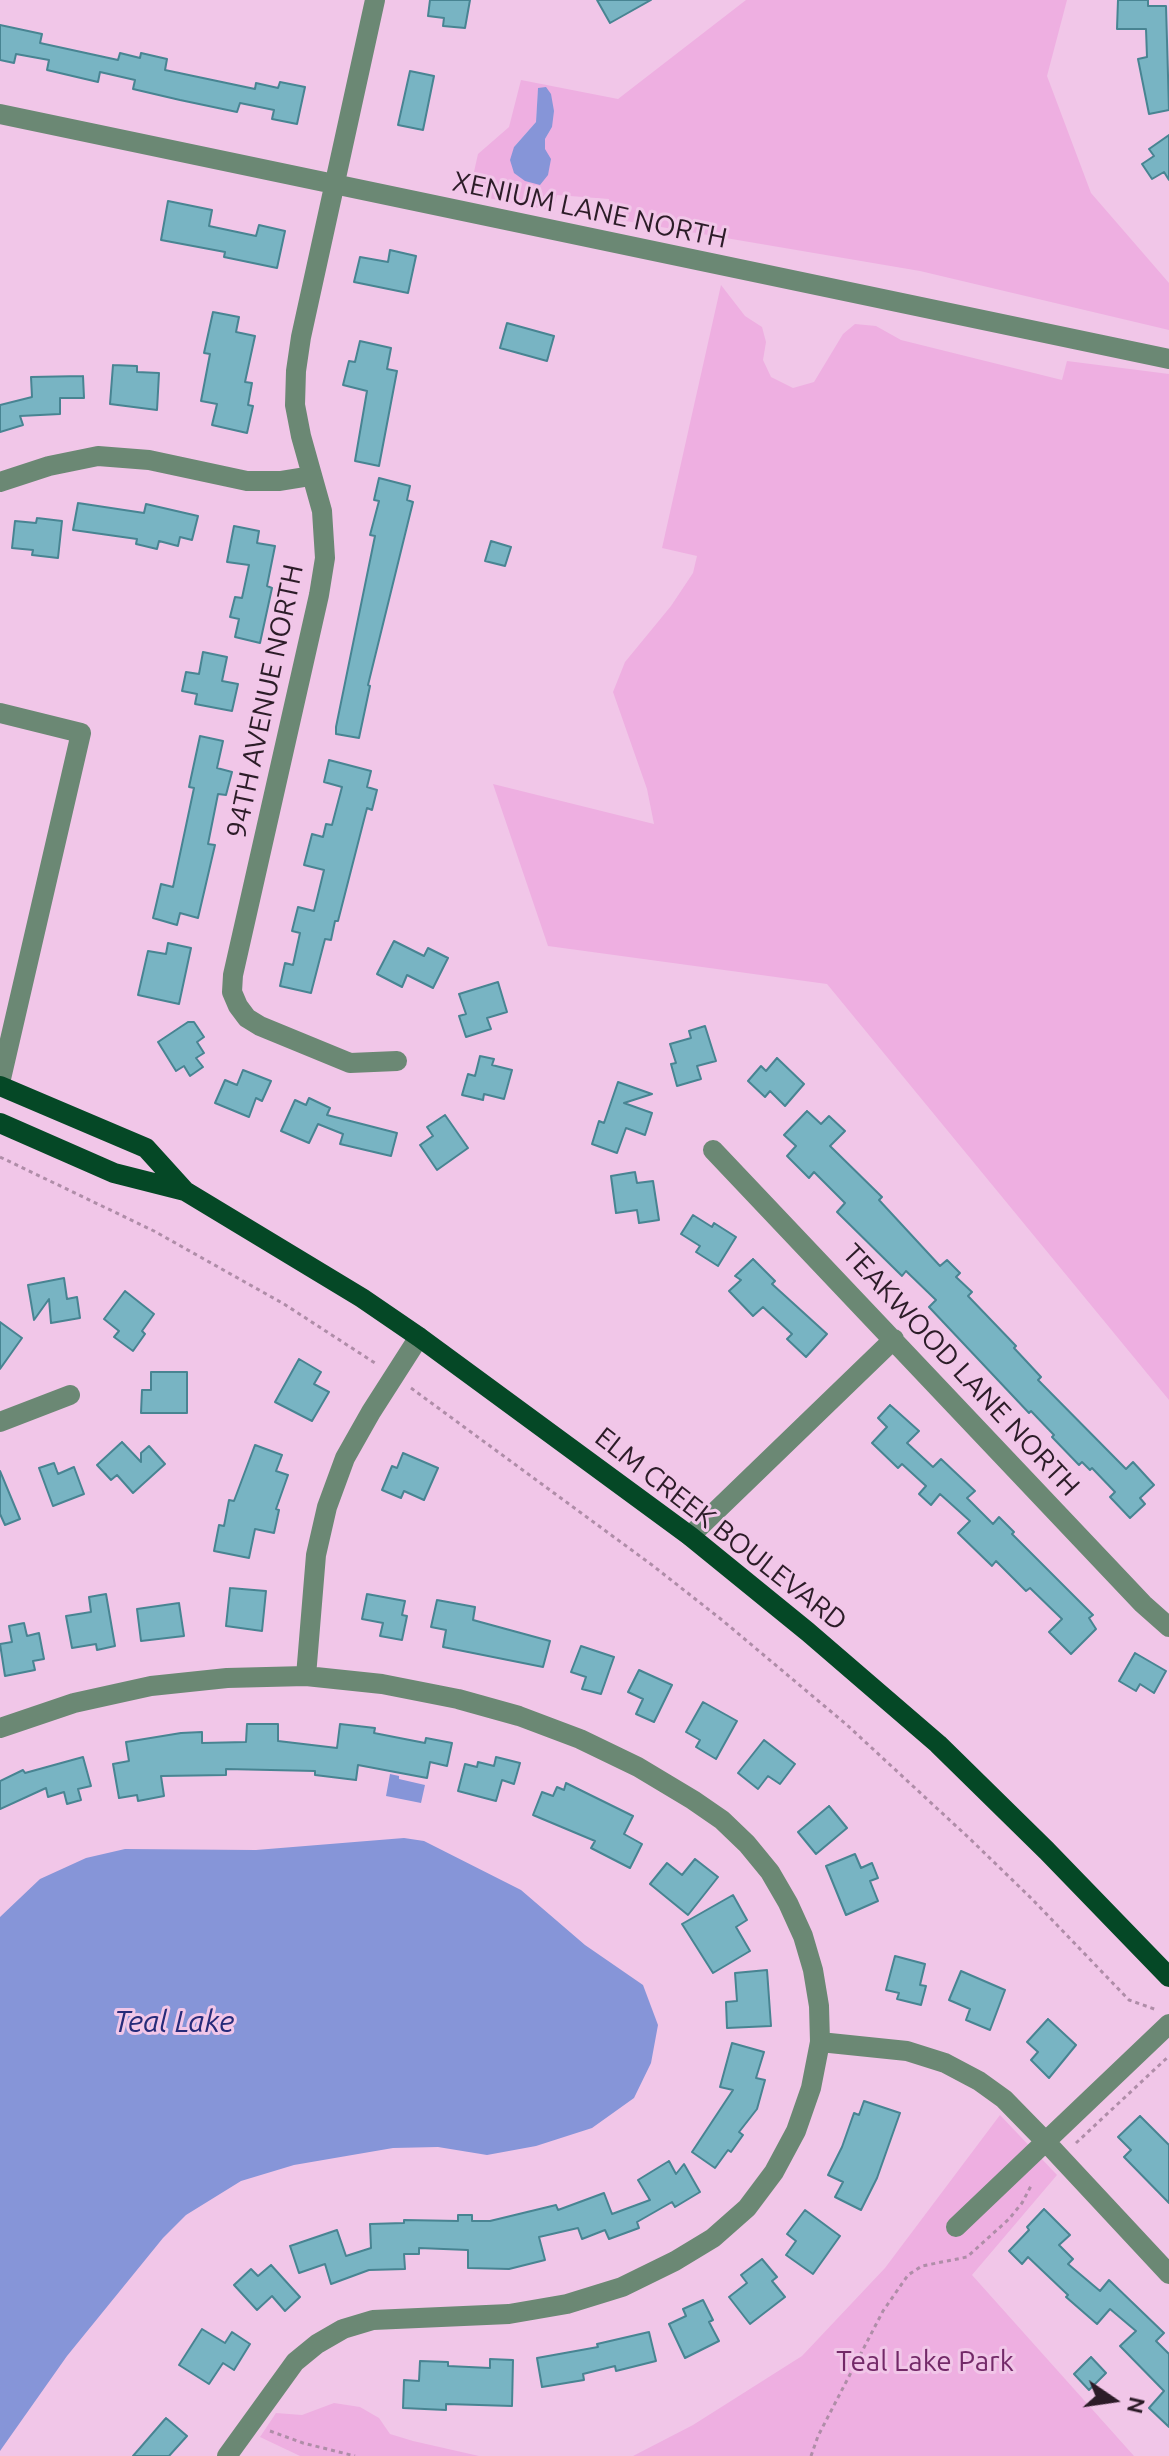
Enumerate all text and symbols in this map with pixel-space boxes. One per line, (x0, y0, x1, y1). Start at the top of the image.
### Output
street label: XENIUM LANE NORTH (450, 165, 730, 255)
street label: 94TH AVENUE NORTH (220, 561, 310, 841)
street label: TEAKWOOD LANE NORTH (835, 1237, 1087, 1503)
street label: ELM CREEK BOULEVARD (588, 1420, 854, 1638)
water label: Teal Lake (114, 2004, 234, 2040)
park label: Teal Lake Park (836, 2345, 1014, 2379)
north arrow (1073, 2360, 1153, 2440)
text: N (1123, 2395, 1151, 2416)

